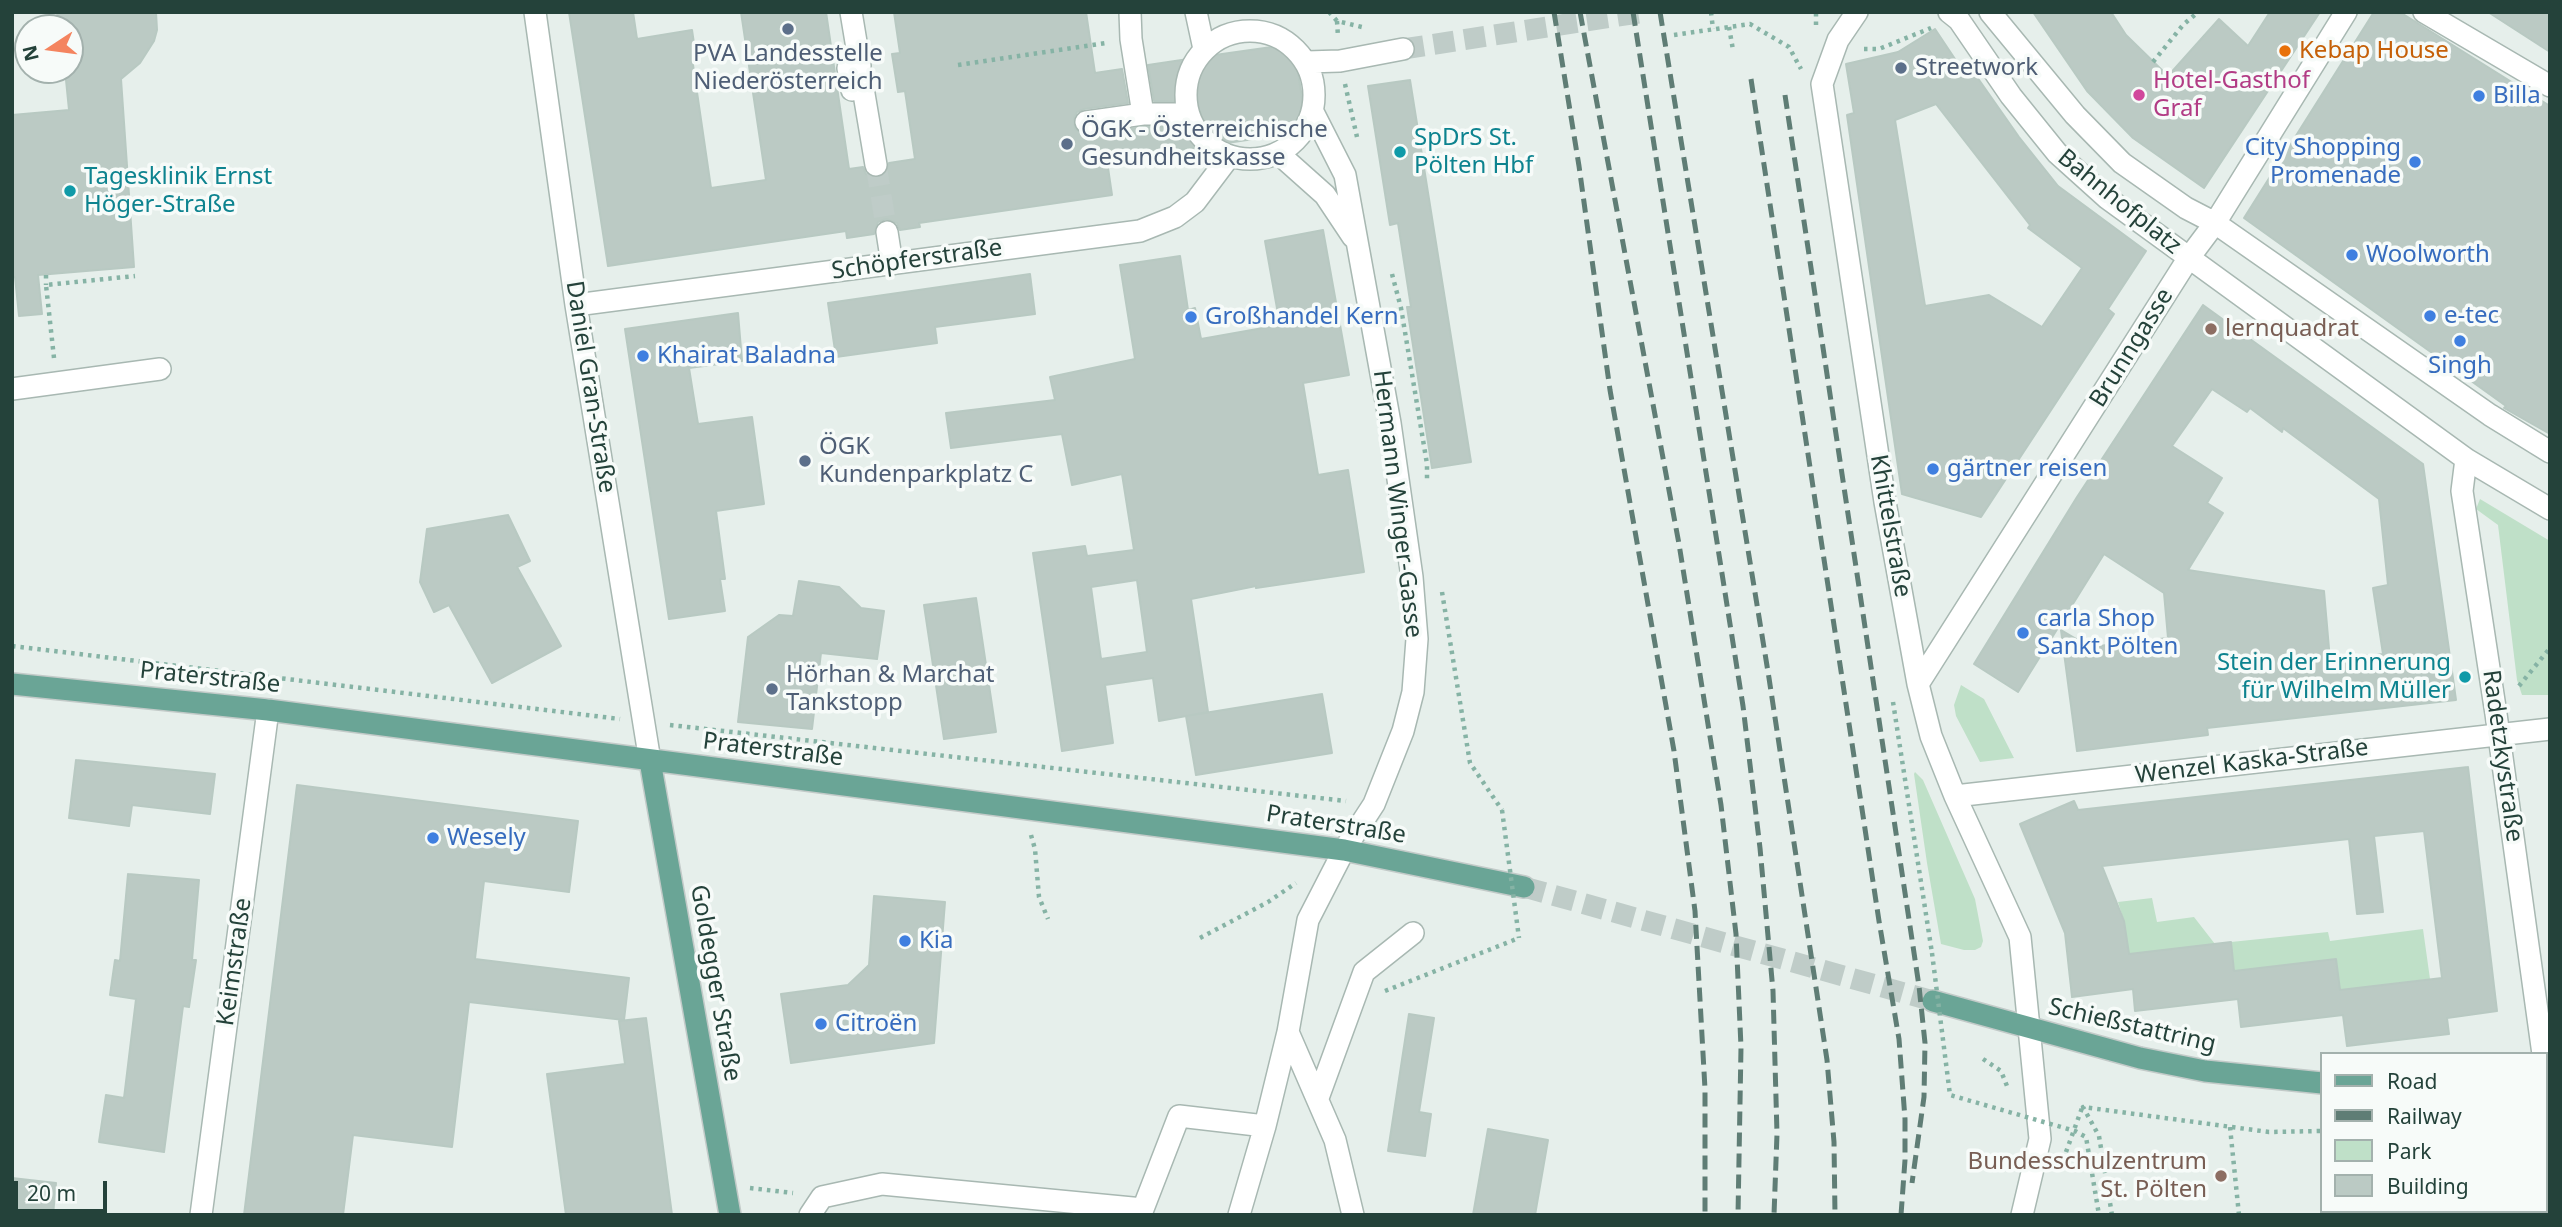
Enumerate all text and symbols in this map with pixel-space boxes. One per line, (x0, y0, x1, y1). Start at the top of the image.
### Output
north arrow (14, 14, 84, 84)
marker: PVA Landesstelle Niederösterreich (780, 21, 796, 37)
place label: Kebap House (2299, 37, 2449, 65)
place label: PVA Landesstelle Niederösterreich (693, 40, 883, 96)
text: N (16, 43, 45, 64)
marker: Kebap House (2277, 43, 2293, 59)
place label: Streetwork (1915, 54, 2038, 82)
marker: Streetwork (1893, 60, 1909, 76)
place label: Hotel-Gasthof Graf (2153, 67, 2310, 123)
place label: Billa (2493, 82, 2541, 110)
marker: Hotel-Gasthof Graf (2131, 87, 2147, 103)
marker: Billa (2471, 88, 2487, 104)
place label: ÖGK - Österreichische Gesundheitskasse (1081, 116, 1328, 172)
place label: SpDrS St. Pölten Hbf (1414, 124, 1533, 180)
place label: City Shopping Promenade (2245, 134, 2401, 190)
marker: ÖGK - Österreichische Gesundheitskasse (1059, 136, 1075, 152)
street label: Bahnhofplatz (2051, 143, 2187, 261)
marker: SpDrS St. Pölten Hbf (1392, 144, 1408, 160)
marker: City Shopping Promenade (2407, 154, 2423, 170)
place label: Tagesklinik Ernst Höger-Straße (84, 163, 272, 219)
marker: Tagesklinik Ernst Höger-Straße (62, 183, 78, 199)
street label: Schöpferstraße (830, 234, 1004, 286)
place label: Woolworth (2366, 241, 2490, 269)
marker: Woolworth (2344, 247, 2360, 263)
street label: Daniel Gran-Straße (559, 279, 621, 495)
street label: Brunngasse (2084, 283, 2180, 413)
place label: e-tec (2444, 302, 2499, 330)
place label: Großhandel Kern (1205, 303, 1399, 331)
marker: e-tec (2422, 308, 2438, 324)
marker: Großhandel Kern (1183, 309, 1199, 325)
place label: lernquadrat (2225, 315, 2359, 343)
marker: lernquadrat (2203, 321, 2219, 337)
marker: Singh (2452, 333, 2468, 349)
place label: Khairat Baladna (657, 342, 836, 370)
marker: Khairat Baladna (635, 348, 651, 364)
place label: Singh (2428, 352, 2492, 380)
street label: Hermann Winger-Gasse (1366, 368, 1428, 640)
place label: ÖGK Kundenparkplatz C (819, 433, 1033, 489)
street label: Khittelstraße (1863, 452, 1917, 600)
marker: ÖGK Kundenparkplatz C (797, 453, 813, 469)
place label: gärtner reisen (1947, 455, 2107, 483)
marker: gärtner reisen (1925, 461, 1941, 477)
place label: carla Shop Sankt Pölten (2037, 605, 2178, 661)
marker: carla Shop Sankt Pölten (2015, 625, 2031, 641)
place label: Stein der Erinnerung für Wilhelm Müller (2217, 649, 2451, 705)
street label: Praterstraße (138, 656, 282, 700)
place label: Hörhan & Marchat Tankstopp (786, 661, 995, 717)
street label: Radetzkystraße (2476, 668, 2528, 844)
marker: Stein der Erinnerung für Wilhelm Müller (2457, 669, 2473, 685)
marker: Hörhan & Marchat Tankstopp (764, 681, 780, 697)
street label: Praterstraße (701, 727, 845, 773)
street label: Wenzel Kaska-Straße (2134, 733, 2370, 791)
street label: Praterstraße (1264, 800, 1408, 850)
place label: Wesely (447, 824, 526, 852)
marker: Wesely (425, 830, 441, 846)
street label: Goldegger Straße (684, 882, 746, 1084)
street label: Keimstraße (212, 896, 258, 1028)
place label: Kia (919, 927, 954, 955)
marker: Kia (897, 933, 913, 949)
street label: Schießstattring (2045, 993, 2219, 1059)
place label: Citroën (835, 1010, 917, 1038)
marker: Citroën (813, 1016, 829, 1032)
legend (2320, 1052, 2548, 1213)
text: Road (2387, 1067, 2437, 1095)
text: Railway (2387, 1102, 2462, 1130)
text: Park (2387, 1137, 2431, 1165)
place label: Bundesschulzentrum St. Pölten (1968, 1148, 2207, 1204)
scale bar (18, 1168, 110, 1212)
marker: Bundesschulzentrum St. Pölten (2213, 1168, 2229, 1184)
text: Building (2387, 1172, 2469, 1200)
text: 20 m (27, 1179, 76, 1207)

